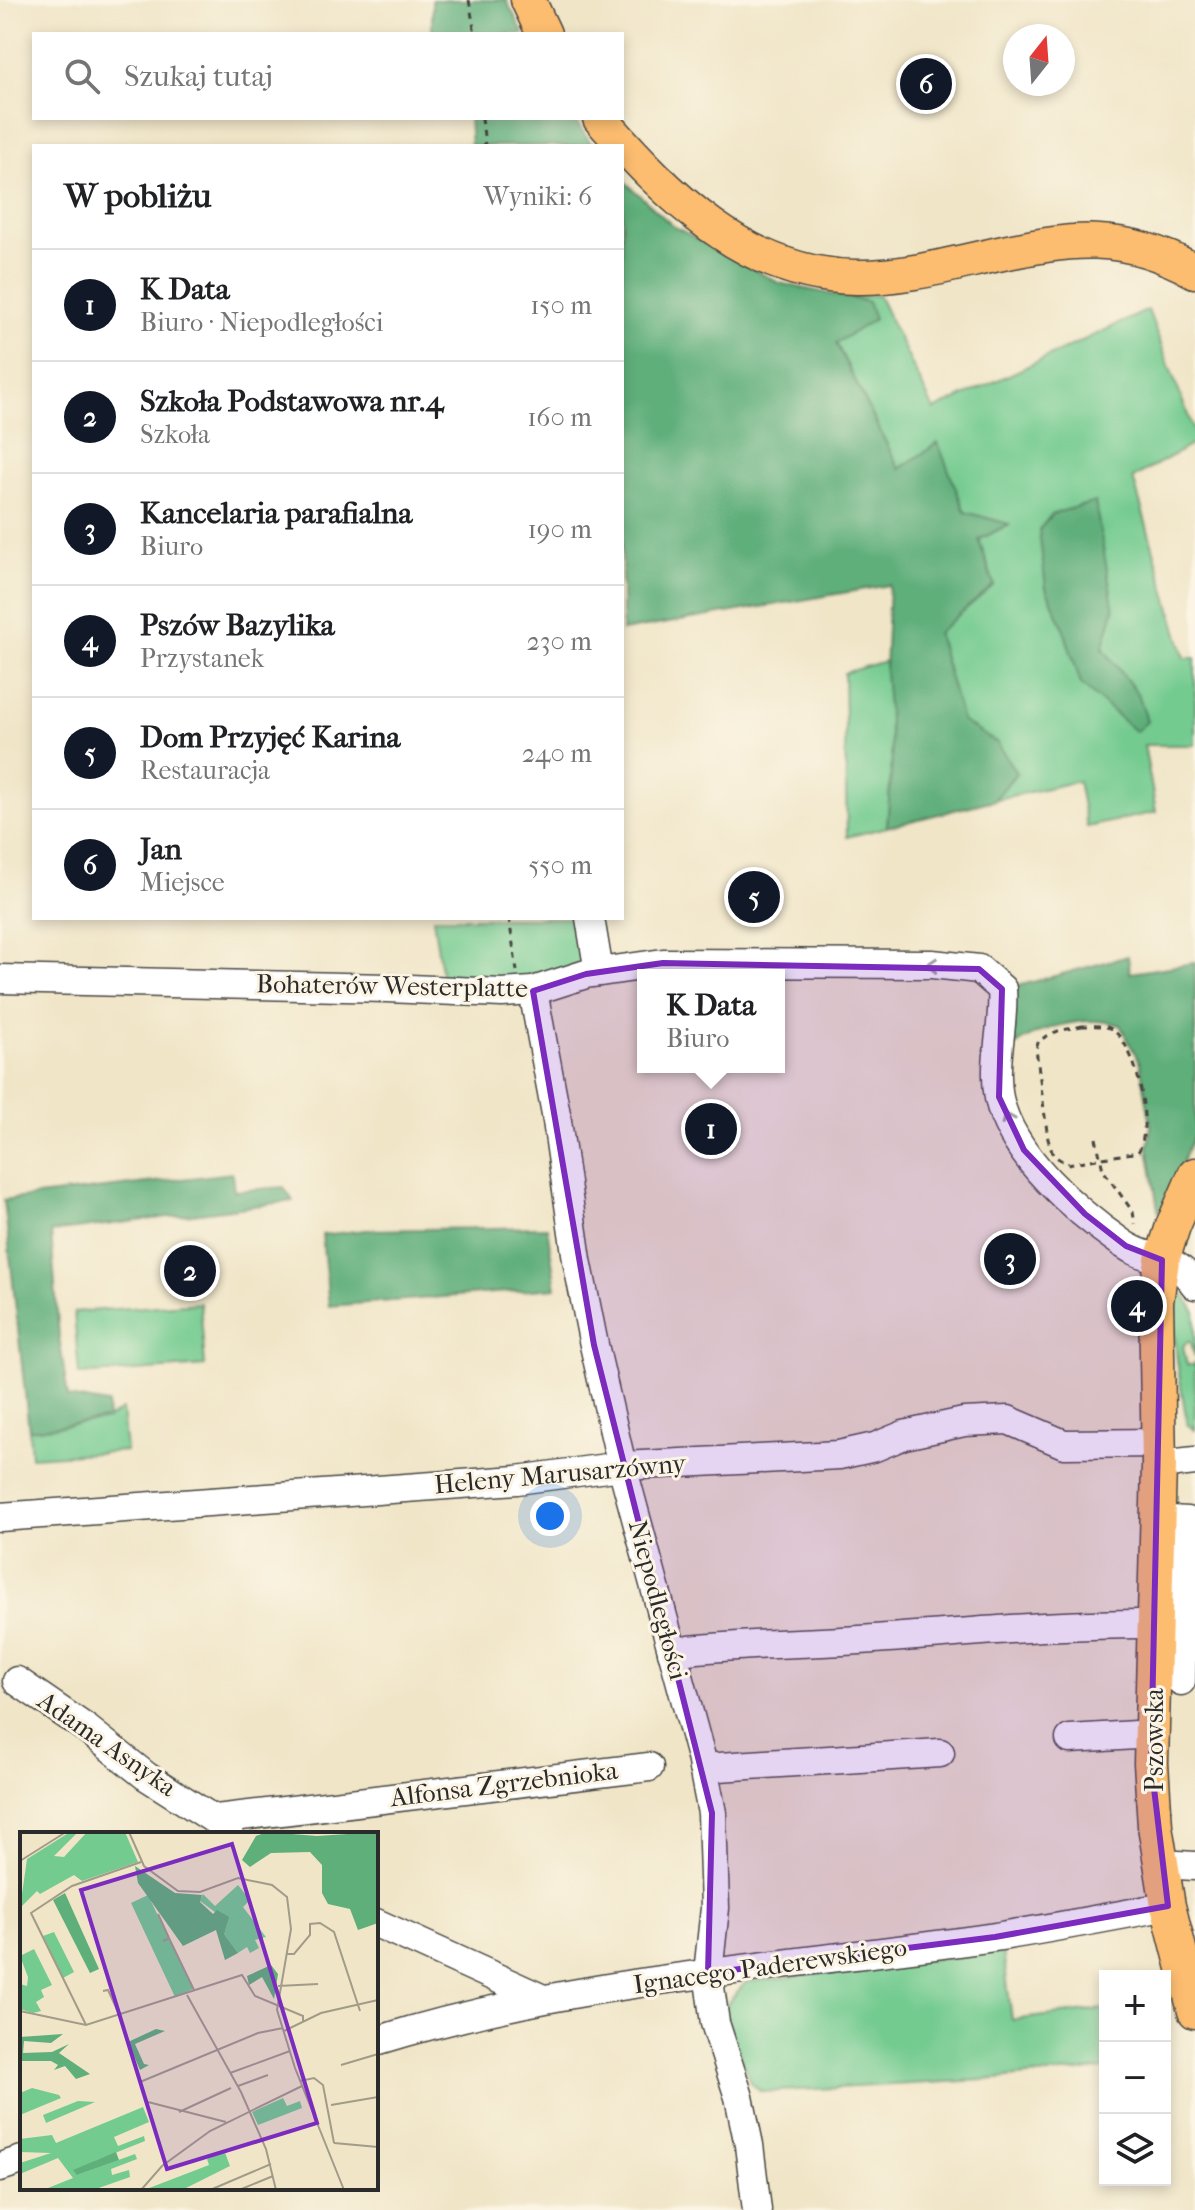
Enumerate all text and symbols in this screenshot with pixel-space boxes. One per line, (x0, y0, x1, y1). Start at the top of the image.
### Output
north arrow (1003, 24, 1075, 96)
search box (32, 32, 624, 120)
icon: search (60, 54, 104, 98)
pin: 6 (900, 54, 952, 114)
text: Szukaj tutaj (124, 59, 273, 94)
text: W pobliżu (64, 176, 211, 216)
text: Wyniki: 6 (484, 181, 592, 212)
text: K Data (140, 272, 230, 307)
text: 1 (85, 290, 95, 321)
text: 150 m (530, 290, 592, 321)
text: Biuro · Niepodległości (140, 307, 384, 338)
text: Szkoła Podstawowa nr.4 (140, 384, 444, 419)
text: 2 (83, 402, 97, 433)
text: 160 m (527, 402, 592, 433)
text: Szkoła (140, 419, 210, 450)
text: Kancelaria parafialna (140, 496, 412, 531)
text: 3 (85, 514, 95, 545)
text: 190 m (528, 514, 592, 545)
text: Biuro (140, 531, 203, 562)
text: Pszów Bazylika (140, 608, 335, 643)
text: 4 (82, 626, 98, 657)
text: 230 m (526, 626, 592, 657)
text: Przystanek (140, 643, 264, 674)
text: Dom Przyjęć Karina (140, 720, 400, 755)
text: 5 (84, 738, 96, 769)
text: 240 m (522, 738, 592, 769)
text: Restauracja (140, 755, 270, 786)
text: Jan (140, 832, 182, 867)
text: 6 (83, 850, 97, 881)
text: 550 m (528, 850, 592, 881)
text: Miejsce (140, 867, 225, 898)
pin: 5 (728, 867, 780, 927)
one-way arrow (925, 956, 938, 973)
street label: Bohaterów Westerplatte (256, 968, 528, 1004)
popup (637, 969, 785, 1073)
text: K Data (666, 988, 756, 1023)
text: Biuro (666, 1023, 729, 1054)
pin: 1 (685, 1099, 737, 1159)
one-way arrow (1000, 1111, 1016, 1126)
pin: 3 (984, 1229, 1036, 1289)
pin: 2 (164, 1241, 216, 1301)
pin: 4 (1111, 1276, 1163, 1336)
street label: Heleny Marusarzówny (433, 1447, 688, 1500)
your location (530, 1496, 570, 1536)
street label: Niepodległości (622, 1517, 694, 1683)
street label: Adama Asnyka (31, 1684, 183, 1804)
street label: Pszowska (1139, 1687, 1170, 1792)
street label: Alfonsa Zgrzebnioka (388, 1755, 620, 1813)
inset map (20, 1832, 378, 2190)
street label: Ignacego Paderewskiego (631, 1931, 909, 2001)
map controls (1099, 1970, 1171, 2186)
button: + (1099, 1970, 1171, 2042)
button: − (1099, 2042, 1171, 2114)
button: layers (1099, 2114, 1171, 2186)

